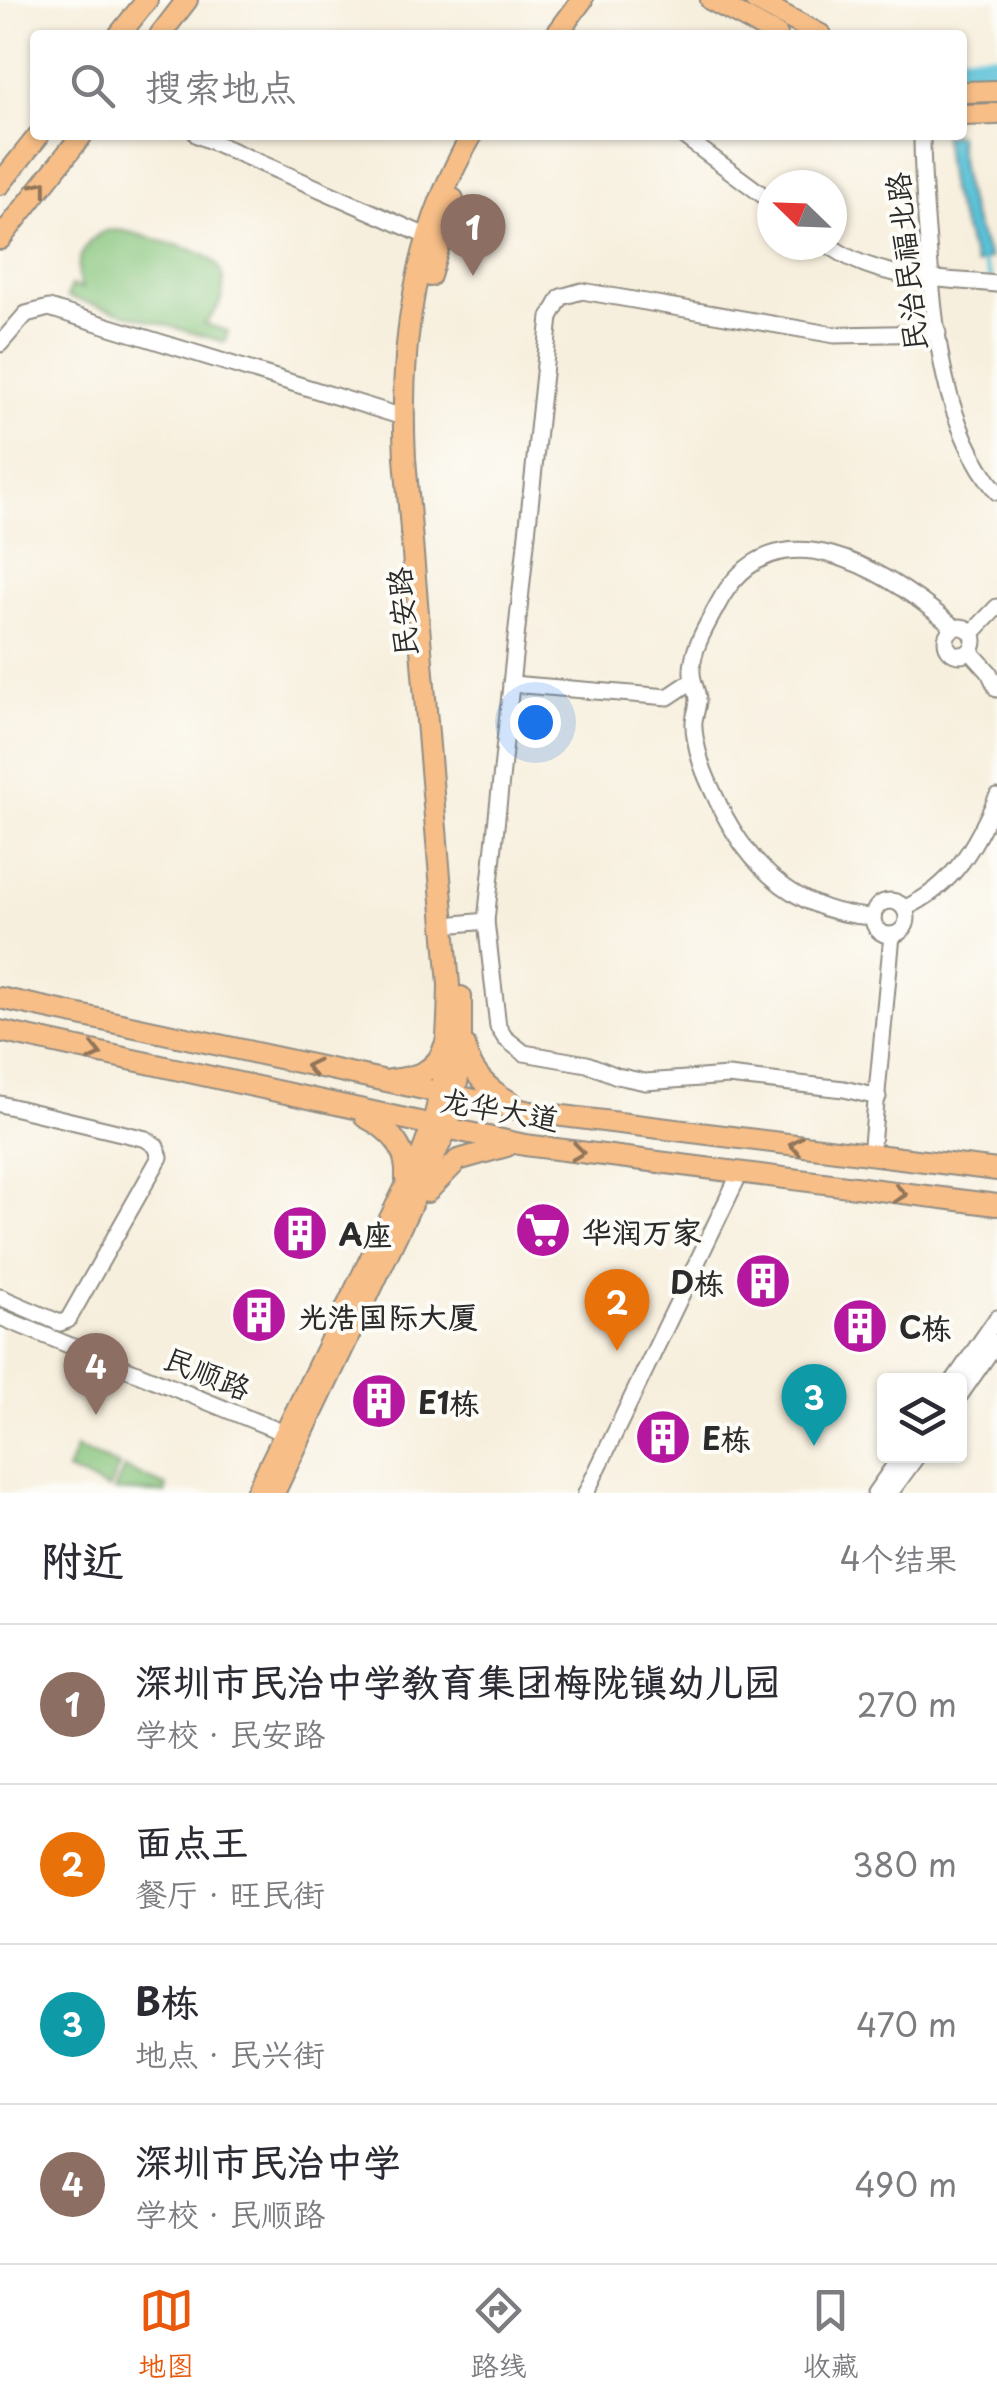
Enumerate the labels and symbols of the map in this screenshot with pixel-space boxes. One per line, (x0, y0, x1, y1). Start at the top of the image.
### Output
north arrow (757, 170, 847, 260)
street label: 民治民福北路 (873, 170, 937, 354)
one-way arrow (29, 180, 47, 198)
pin: 1 (440, 194, 506, 276)
street label: 民安路 (375, 565, 427, 659)
your location (510, 697, 561, 748)
one-way arrow (86, 1041, 103, 1062)
one-way arrow (304, 1058, 321, 1079)
street label: 龙华大道 (437, 1075, 563, 1141)
one-way arrow (788, 1135, 804, 1156)
one-way arrow (570, 1141, 586, 1162)
one-way arrow (892, 1183, 908, 1204)
supermarket icon: 华润万家 (513, 1200, 573, 1260)
building icon: A座 (270, 1203, 330, 1263)
place label: 华润万家 (582, 1208, 702, 1253)
place label: A座 (339, 1211, 393, 1256)
building icon: D栋 (733, 1251, 793, 1311)
place label: D栋 (670, 1259, 724, 1304)
pin: 2 (584, 1268, 650, 1351)
building icon: 光浩国际大厦 (229, 1285, 289, 1345)
place label: 光浩国际大厦 (298, 1293, 478, 1338)
building icon: C栋 (830, 1296, 890, 1356)
place label: C栋 (899, 1304, 952, 1349)
pin: 4 (64, 1332, 128, 1415)
street label: 民顺路 (158, 1334, 258, 1410)
pin: 3 (782, 1364, 846, 1446)
building icon: E1栋 (349, 1371, 409, 1431)
place label: E1栋 (418, 1379, 480, 1424)
building icon: E栋 (633, 1407, 693, 1467)
place label: E栋 (702, 1415, 751, 1460)

